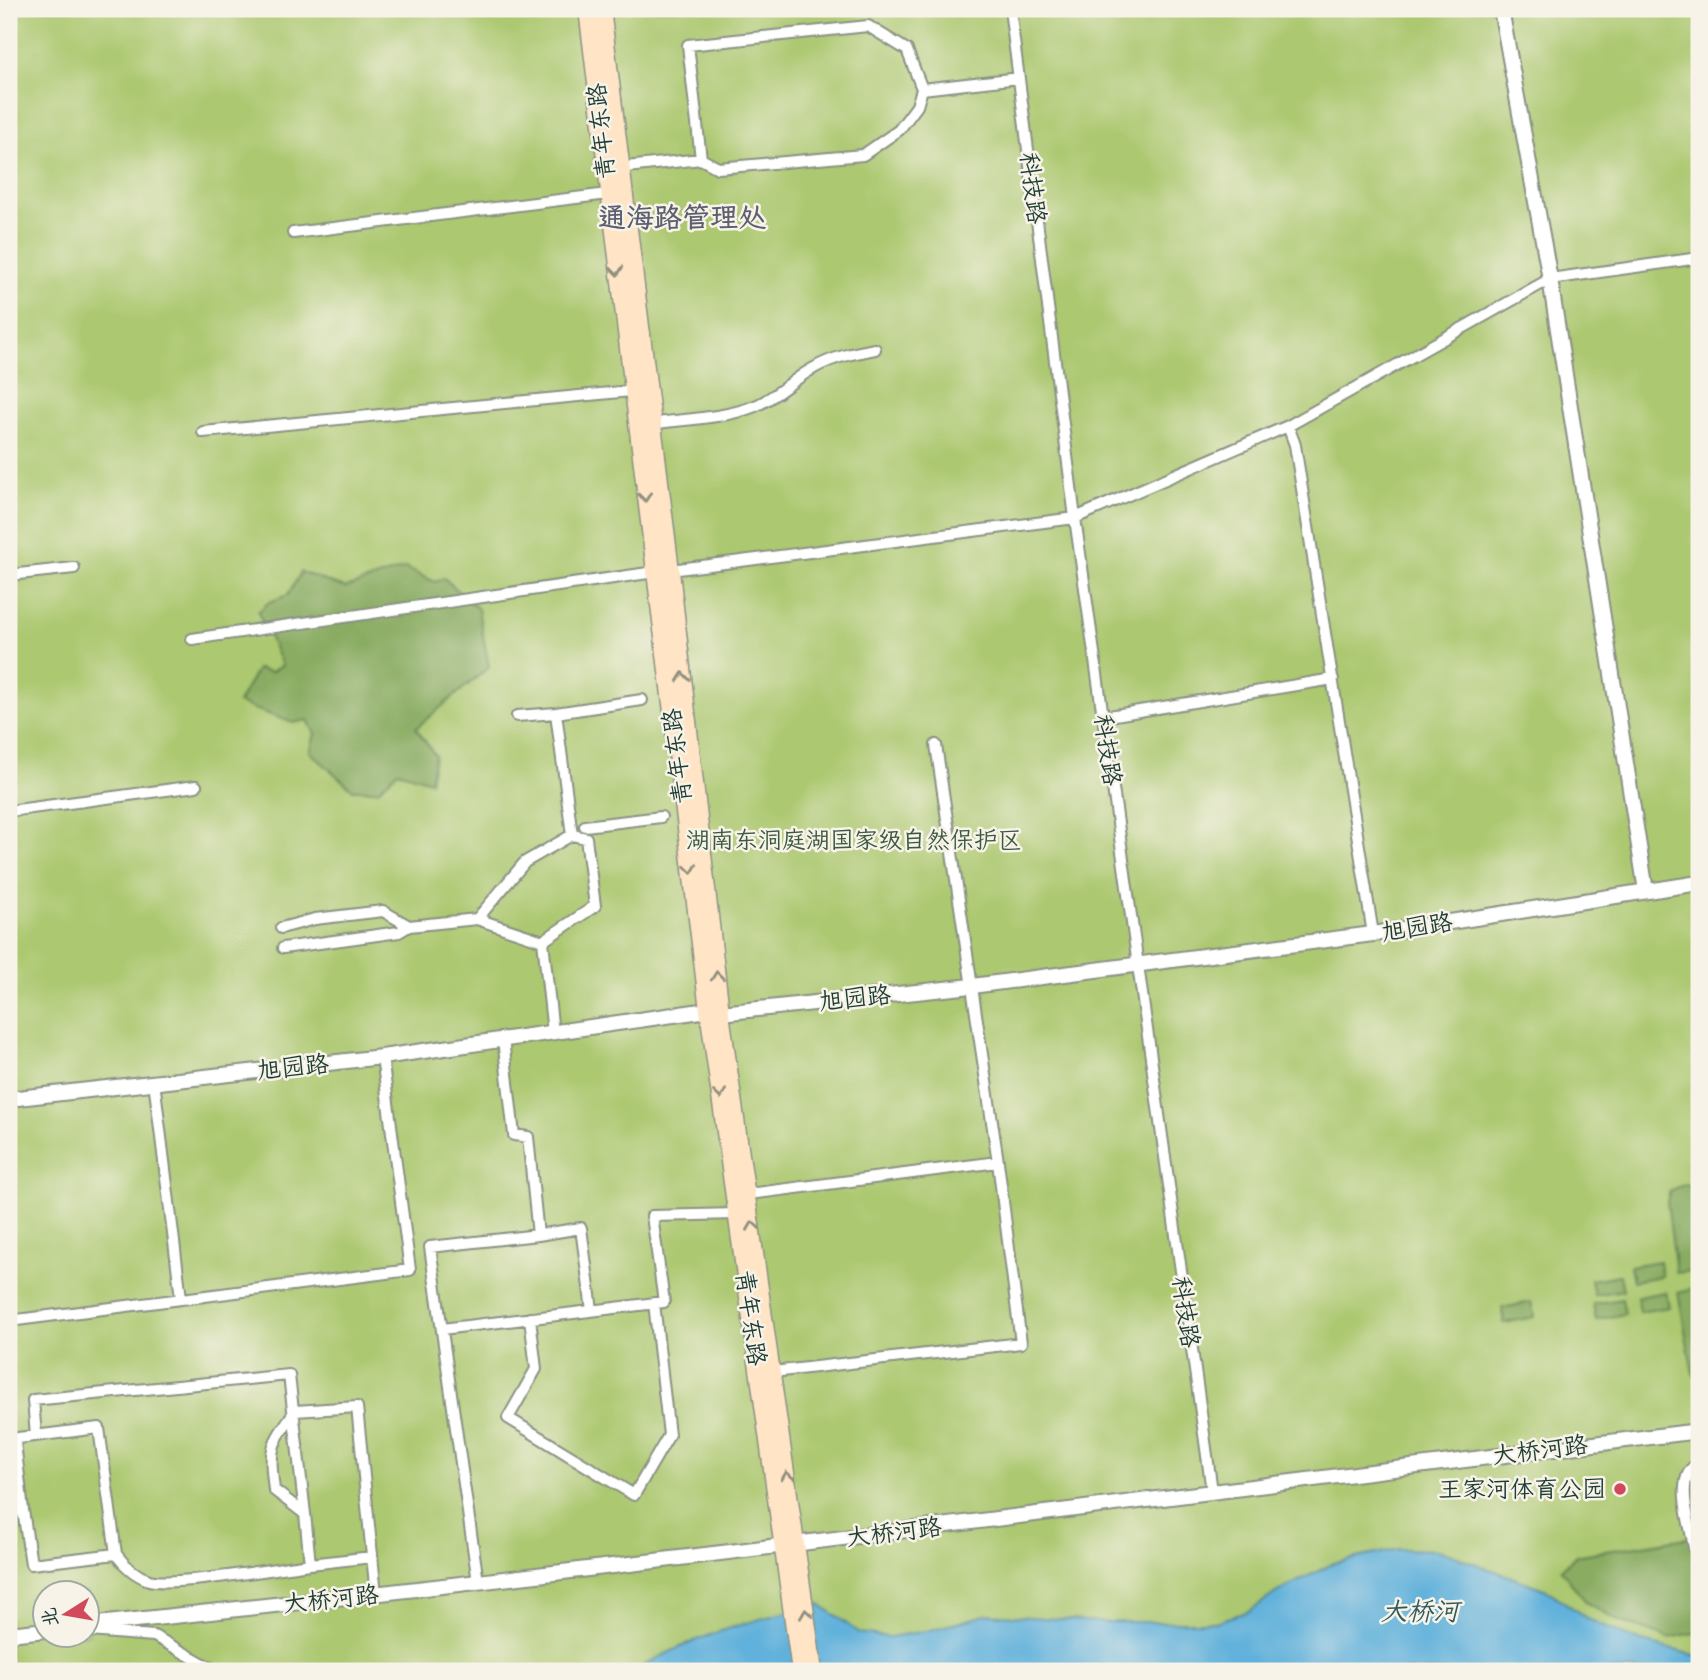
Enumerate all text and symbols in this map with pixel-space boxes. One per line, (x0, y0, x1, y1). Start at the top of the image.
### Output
street label: 青年东路 (576, 82, 622, 181)
street label: 科技路 (1013, 150, 1057, 226)
district label: 通海路管理处 (598, 194, 766, 237)
one-way arrow (610, 265, 625, 277)
one-way arrow (638, 491, 653, 503)
one-way arrow (676, 671, 691, 683)
street label: 青年东路 (651, 706, 699, 806)
street label: 科技路 (1087, 712, 1133, 788)
park label: 湖南东洞庭湖国家级自然保护区 (686, 820, 1022, 856)
one-way arrow (683, 863, 698, 875)
street label: 旭园路 (1378, 902, 1455, 948)
one-way arrow (710, 971, 725, 982)
street label: 旭园路 (817, 974, 892, 1018)
street label: 旭园路 (255, 1043, 330, 1087)
one-way arrow (712, 1088, 727, 1100)
one-way arrow (746, 1220, 761, 1232)
street label: 青年东路 (728, 1268, 777, 1368)
street label: 科技路 (1165, 1274, 1211, 1350)
street label: 大桥河路 (1490, 1424, 1590, 1472)
place label: 王家河体育公园 (1438, 1469, 1606, 1505)
one-way arrow (779, 1470, 794, 1481)
marker: 王家河体育公园 (1612, 1481, 1628, 1497)
street label: 大桥河路 (844, 1506, 944, 1554)
street label: 大桥河路 (281, 1574, 380, 1620)
north arrow (32, 1578, 102, 1648)
water label: 大桥河 (1381, 1590, 1463, 1629)
text: 北 (33, 1605, 64, 1629)
one-way arrow (799, 1608, 814, 1620)

